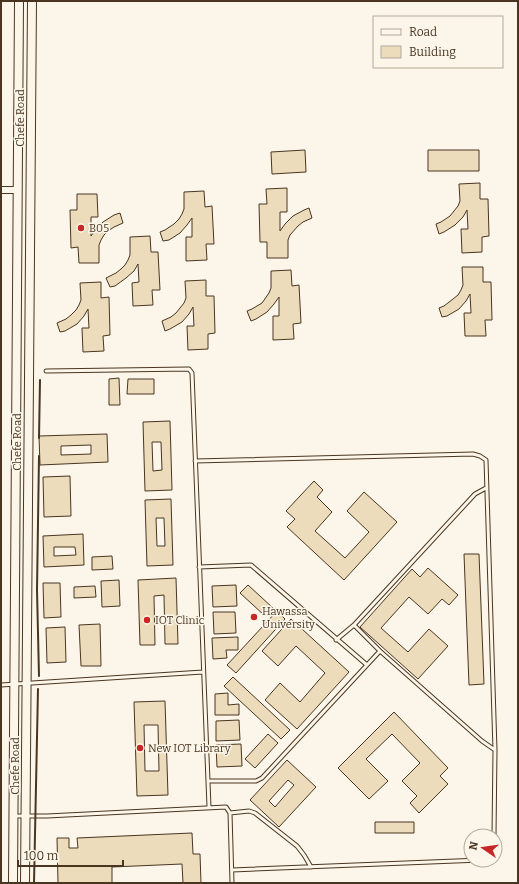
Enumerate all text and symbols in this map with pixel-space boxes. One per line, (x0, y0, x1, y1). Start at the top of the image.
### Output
legend (373, 16, 503, 68)
text: Road (409, 25, 437, 39)
text: Building (409, 45, 456, 59)
street label: Chefe Road (14, 89, 27, 147)
place label: B05 (89, 222, 109, 235)
marker: B05 (76, 223, 86, 233)
street label: Chefe Road (11, 413, 24, 471)
place label: Hawassa University (262, 605, 315, 631)
marker: Hawassa University (249, 612, 259, 622)
place label: IOT Clinic (155, 614, 205, 627)
marker: IOT Clinic (142, 615, 152, 625)
street label: Chefe Road (9, 737, 22, 795)
place label: New IOT Library (148, 742, 231, 755)
marker: New IOT Library (135, 743, 145, 753)
north arrow (463, 828, 503, 868)
text: N (466, 840, 481, 851)
scale bar (18, 842, 123, 868)
text: 100 m (24, 849, 59, 863)

